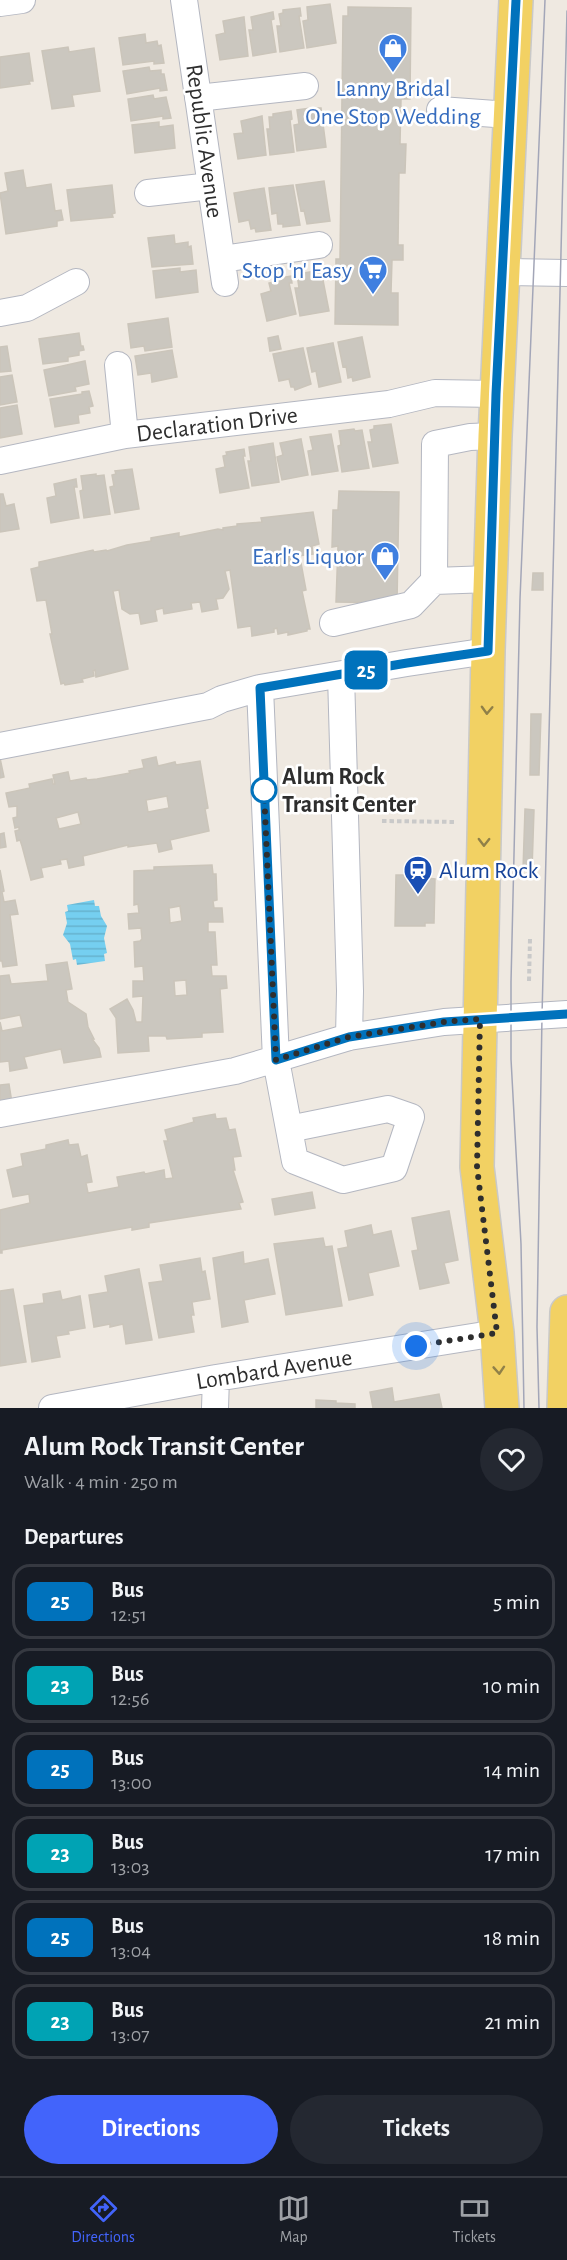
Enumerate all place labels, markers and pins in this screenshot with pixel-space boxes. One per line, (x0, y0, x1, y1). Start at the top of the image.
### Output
shop icon: Lanny Bridal One Stop Wedding (377, 32, 409, 74)
place label: Lanny Bridal One Stop Wedding (305, 77, 481, 129)
supermarket icon: Stop 'n' Easy (357, 254, 389, 296)
place label: Stop 'n' Easy (242, 259, 352, 283)
shop icon: Earl's Liquor (369, 540, 401, 582)
place label: Earl's Liquor (252, 545, 364, 569)
place label: Alum Rock Transit Center (282, 765, 416, 817)
marker: Alum Rock Transit Center (251, 777, 277, 803)
station icon: Alum Rock (402, 854, 434, 896)
place label: Alum Rock (439, 859, 538, 883)

